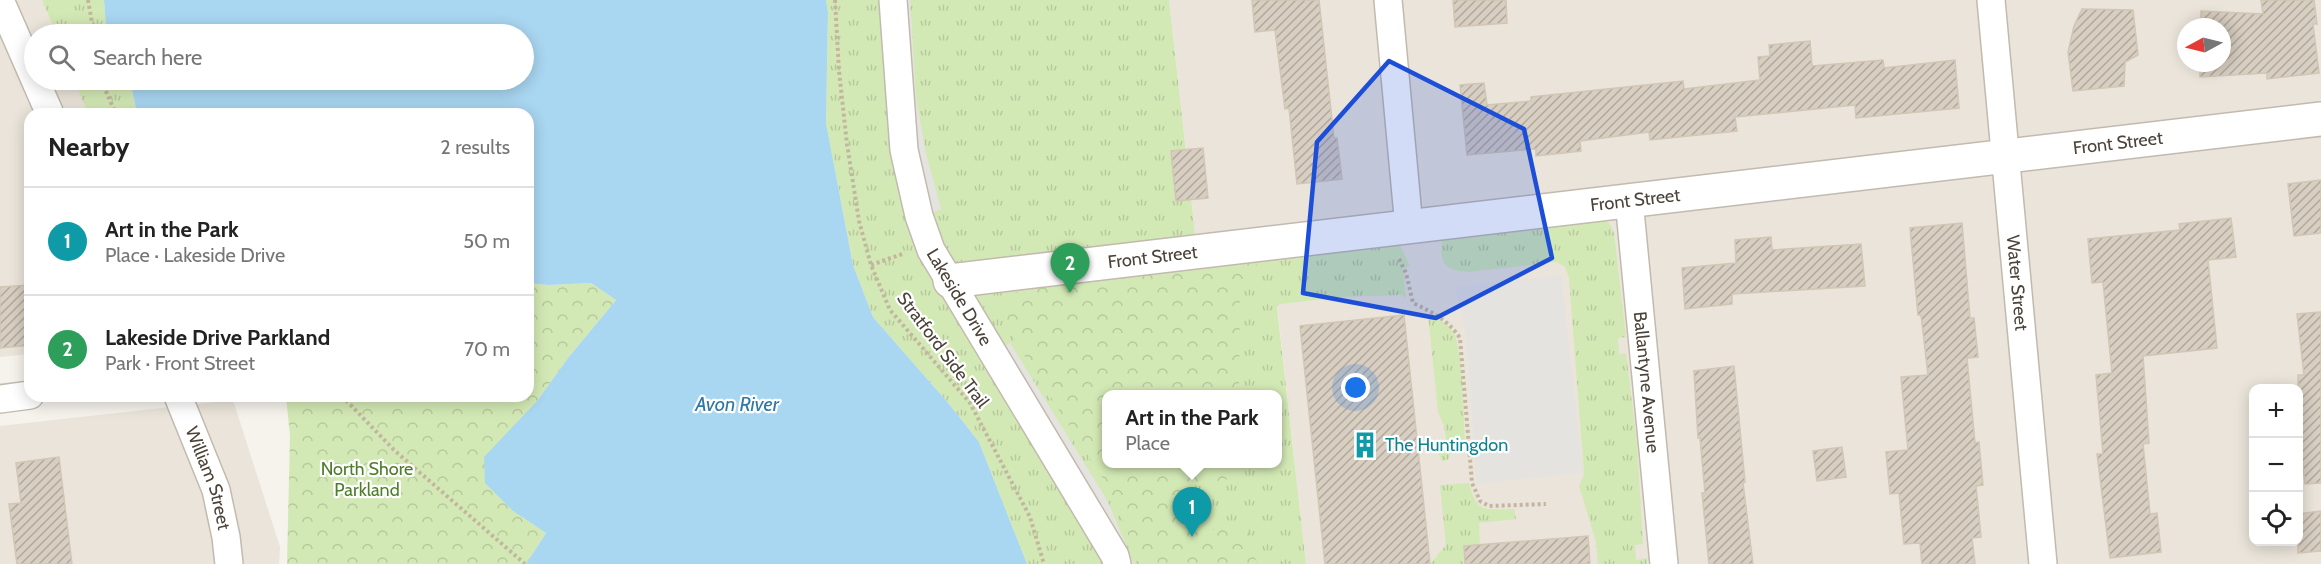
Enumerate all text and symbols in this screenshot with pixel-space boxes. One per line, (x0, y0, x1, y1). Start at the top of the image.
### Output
north arrow (2177, 18, 2231, 72)
search box (24, 24, 534, 90)
icon: search (45, 41, 78, 74)
text: Search here (93, 44, 202, 71)
street label: Front Street (2072, 127, 2164, 159)
text: Nearby (48, 131, 129, 163)
text: 2 results (440, 135, 510, 159)
street label: Front Street (1589, 184, 1681, 216)
text: Art in the Park (105, 216, 239, 243)
text: 1 (64, 229, 71, 253)
text: 50 m (463, 229, 510, 253)
street label: Water Street (2002, 234, 2032, 332)
street label: Front Street (1106, 241, 1199, 273)
text: Place · Lakeside Drive (105, 243, 285, 267)
street label: Lakeside Drive (922, 244, 997, 350)
pin: 2 (1050, 244, 1090, 293)
street label: Stratford Side Trail (892, 288, 994, 413)
street label: Ballantyne Avenue (1629, 310, 1664, 454)
text: Lakeside Drive Parkland (105, 324, 330, 351)
text: 2 (62, 337, 73, 361)
text: 70 m (464, 337, 510, 361)
text: Park · Front Street (105, 351, 255, 375)
your location (1341, 373, 1370, 402)
map controls (2249, 384, 2303, 546)
button: + (2249, 384, 2303, 438)
popup (1102, 390, 1282, 468)
water label: Avon River (694, 392, 780, 416)
text: Art in the Park (1125, 404, 1259, 431)
street label: William Street (181, 423, 235, 532)
building icon: The Huntingdon (1350, 430, 1380, 460)
text: Place (1125, 431, 1170, 455)
place label: The Huntingdon (1385, 434, 1508, 456)
button: − (2249, 438, 2303, 492)
park label: North Shore Parkland (321, 458, 413, 501)
pin: 1 (1172, 488, 1212, 537)
button: locate (2249, 492, 2303, 546)

